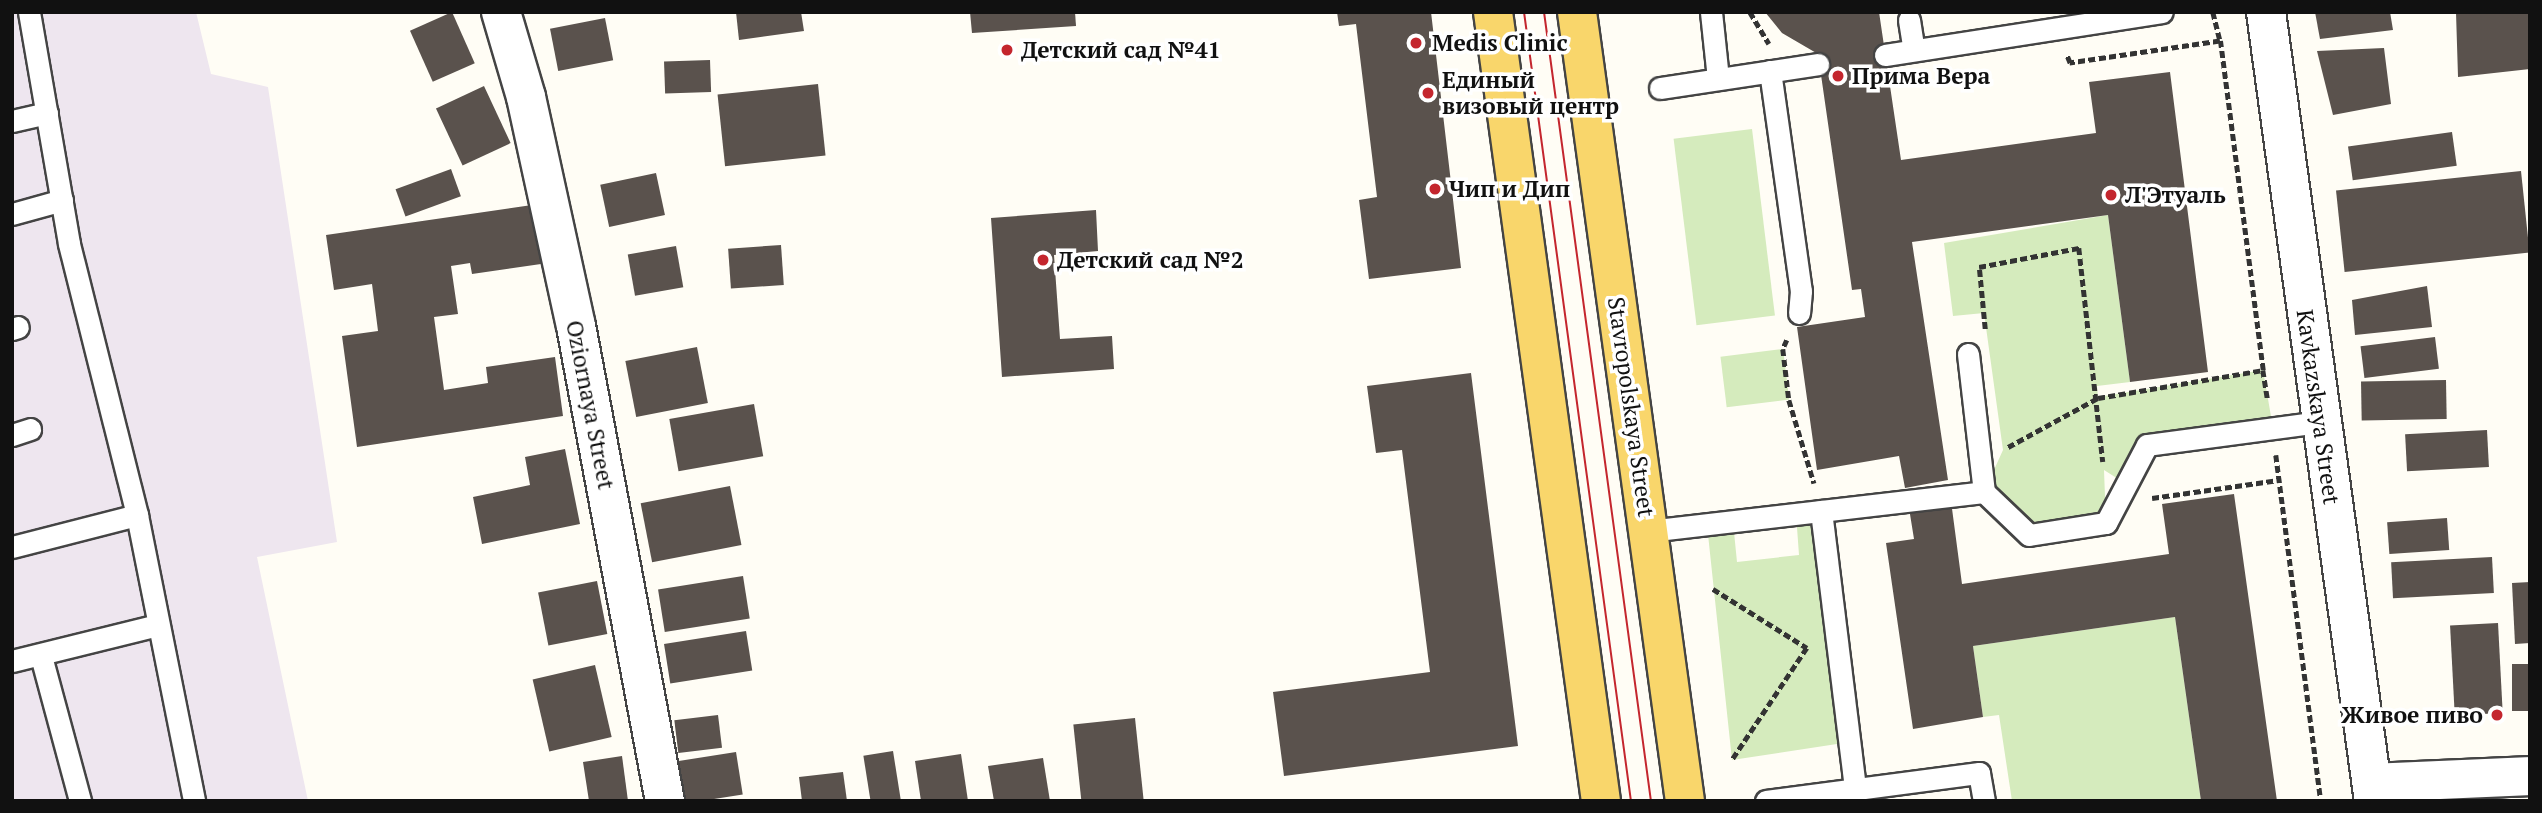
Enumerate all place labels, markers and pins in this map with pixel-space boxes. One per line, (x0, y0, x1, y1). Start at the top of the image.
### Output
place label: Medis Clinic (1432, 29, 1568, 57)
marker: Medis Clinic (1406, 33, 1426, 53)
place label: Детский сад №41 (1021, 36, 1221, 64)
marker: Детский сад №41 (999, 42, 1015, 58)
place label: Прима Вера (1852, 62, 1990, 90)
place label: Единый визовый центр (1442, 66, 1619, 120)
marker: Прима Вера (1830, 68, 1846, 84)
marker: Единый визовый центр (1420, 85, 1436, 101)
place label: Чип и Дип (1449, 175, 1570, 203)
marker: Чип и Дип (1427, 181, 1443, 197)
place label: Л'Этуаль (2125, 181, 2226, 209)
marker: Л'Этуаль (2103, 187, 2119, 203)
place label: Детский сад №2 (1057, 246, 1244, 274)
marker: Детский сад №2 (1035, 252, 1051, 268)
place label: Живое пиво (2341, 701, 2483, 729)
marker: Живое пиво (2489, 707, 2505, 723)

